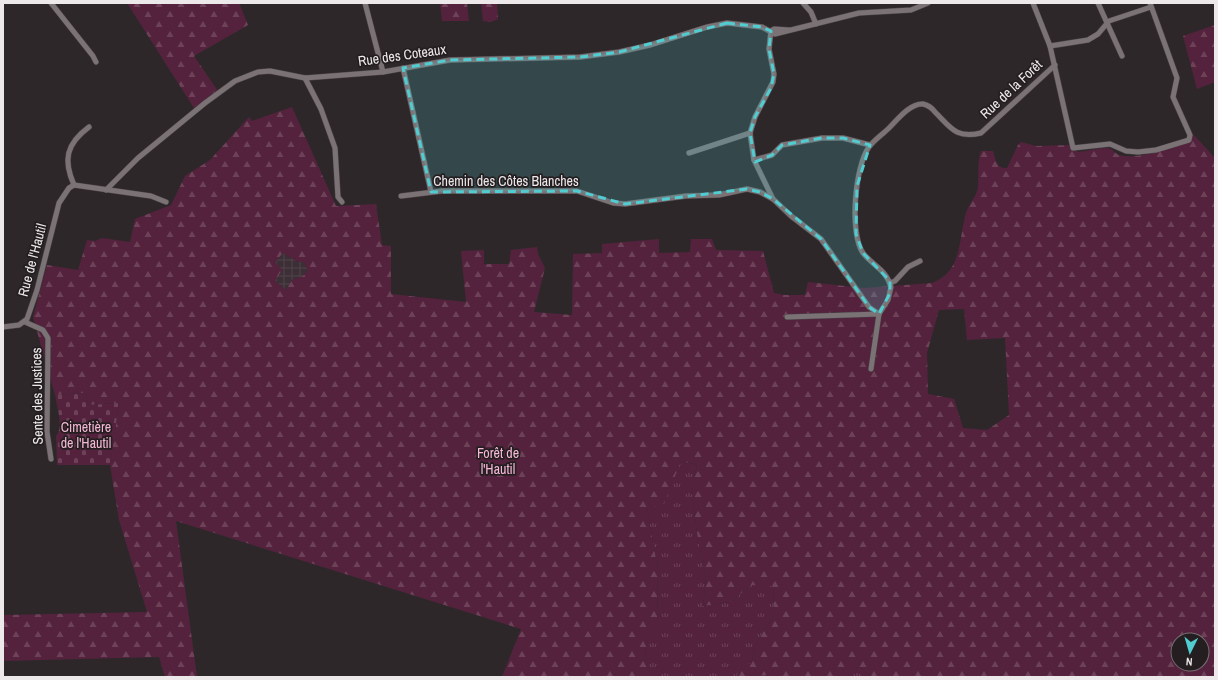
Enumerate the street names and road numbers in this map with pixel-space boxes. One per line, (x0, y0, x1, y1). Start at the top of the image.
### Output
street label: Rue des Coteaux (357, 40, 447, 70)
street label: Rue de la Forêt (976, 56, 1046, 122)
street label: Chemin des Côtes Blanches (433, 172, 579, 190)
street label: Rue de l'Hautil (14, 221, 50, 299)
street label: Sente des Justices (27, 347, 47, 445)

